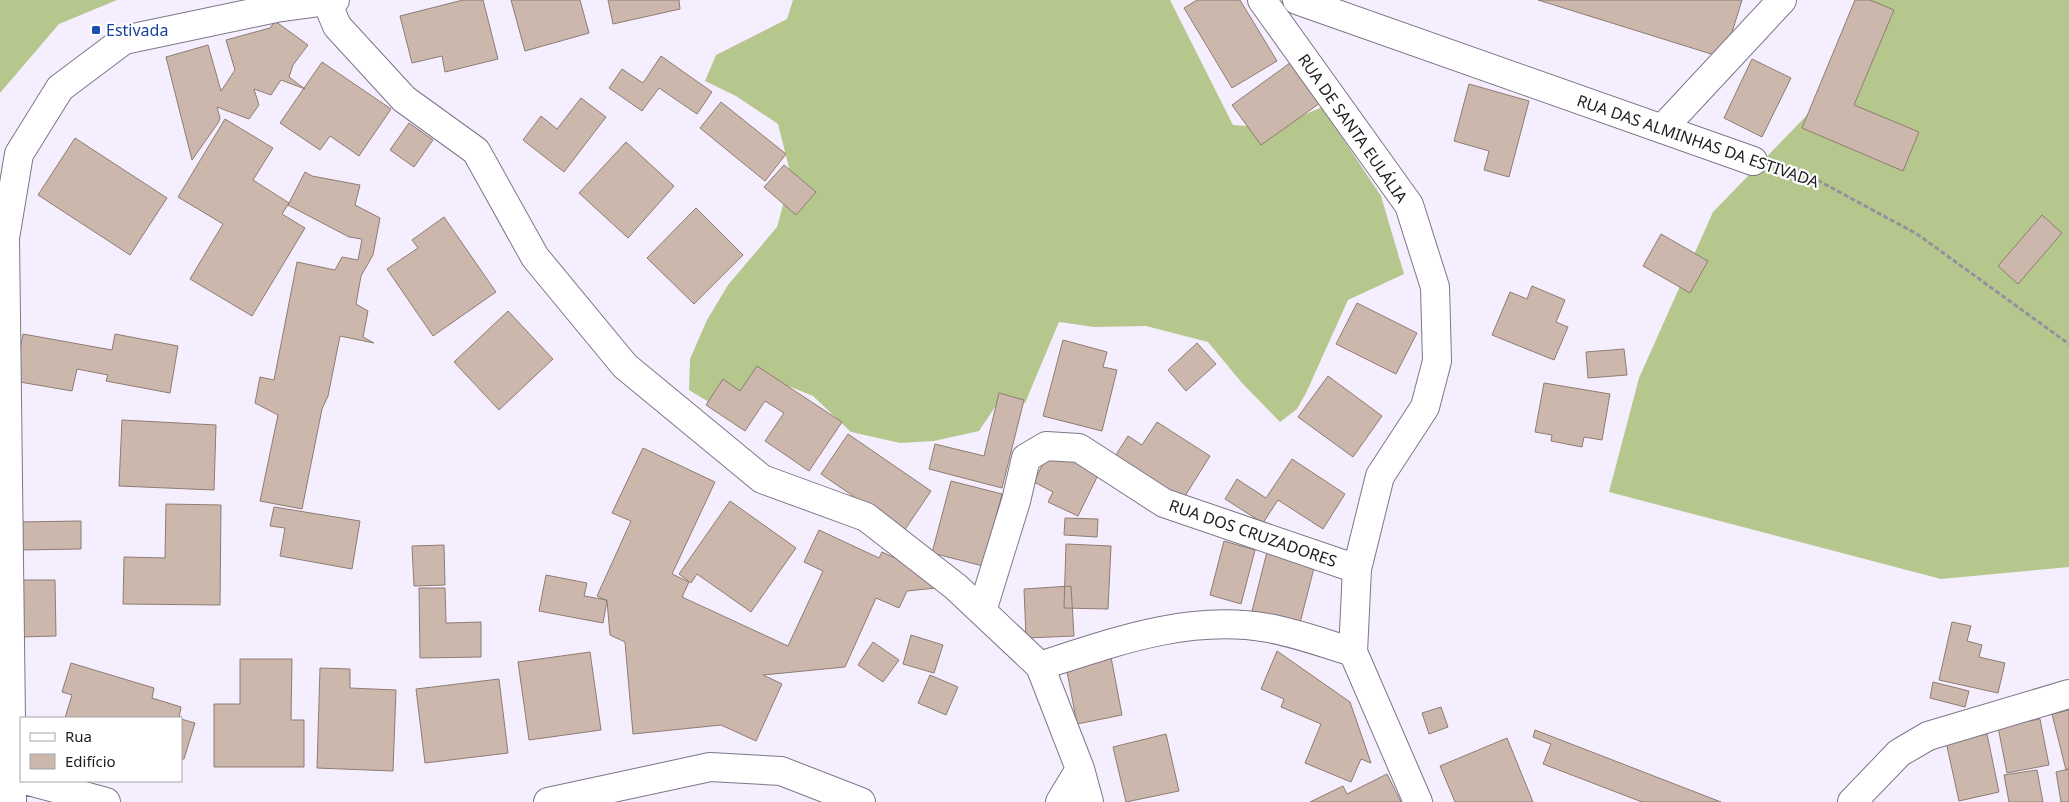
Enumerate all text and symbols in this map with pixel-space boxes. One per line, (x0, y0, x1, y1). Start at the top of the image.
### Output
place label: Estivada (106, 19, 168, 41)
marker: Estivada (90, 24, 102, 36)
street label: RUA DE SANTA EULÁLIA (1293, 49, 1413, 208)
street label: RUA DAS ALMINHAS DA ESTIVADA (1574, 89, 1823, 193)
street label: RUA DOS CRUZADORES (1166, 494, 1340, 572)
legend (20, 717, 182, 782)
text: Rua (65, 726, 92, 746)
text: Edifício (65, 751, 116, 771)

